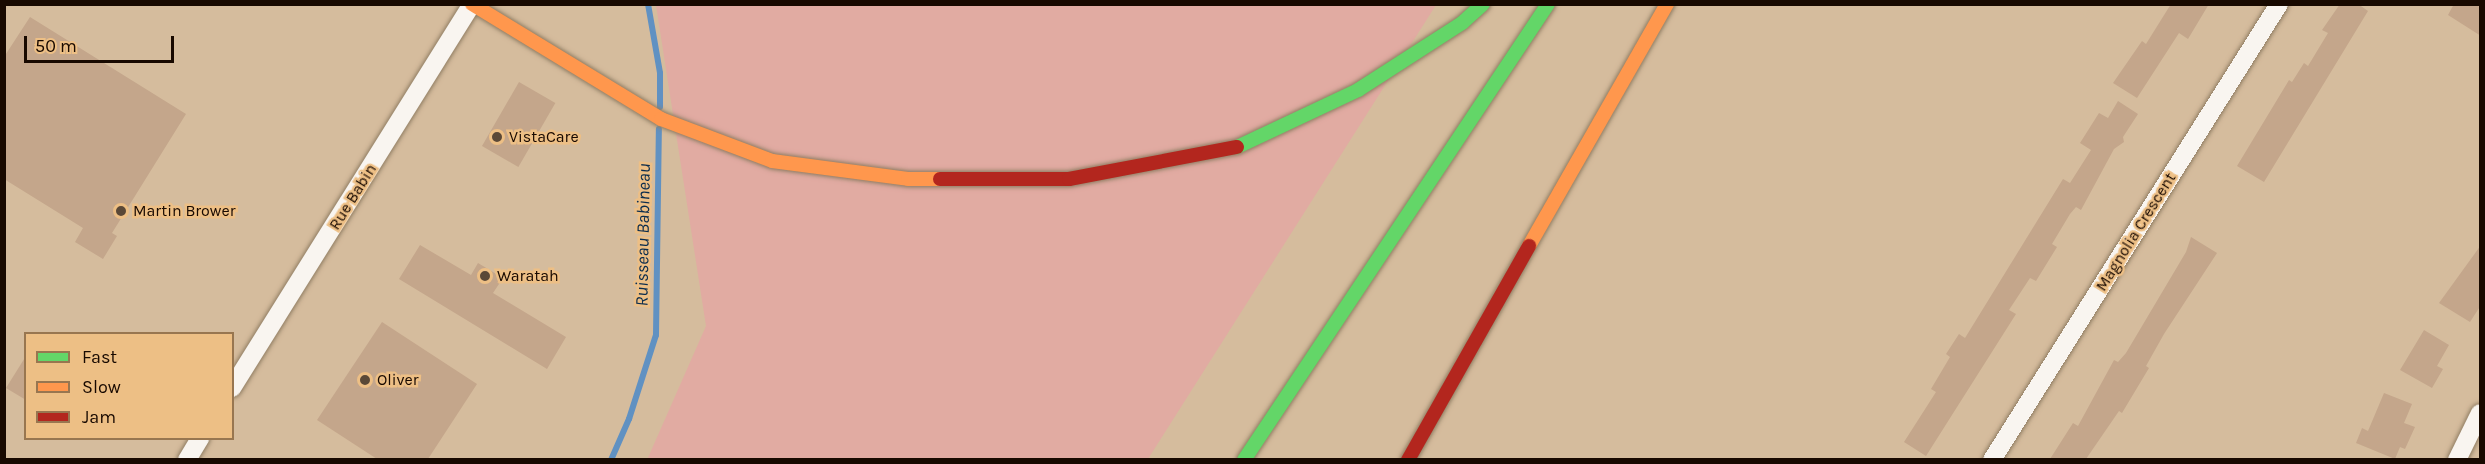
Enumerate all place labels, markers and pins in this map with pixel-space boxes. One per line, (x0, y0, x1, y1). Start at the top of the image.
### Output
place label: VistaCare (509, 127, 579, 147)
marker: VistaCare (490, 130, 504, 144)
place label: Martin Brower (133, 201, 235, 221)
marker: Martin Brower (114, 204, 128, 218)
place label: Waratah (497, 266, 559, 286)
marker: Waratah (478, 269, 492, 283)
place label: Oliver (377, 370, 419, 390)
marker: Oliver (358, 373, 372, 387)

